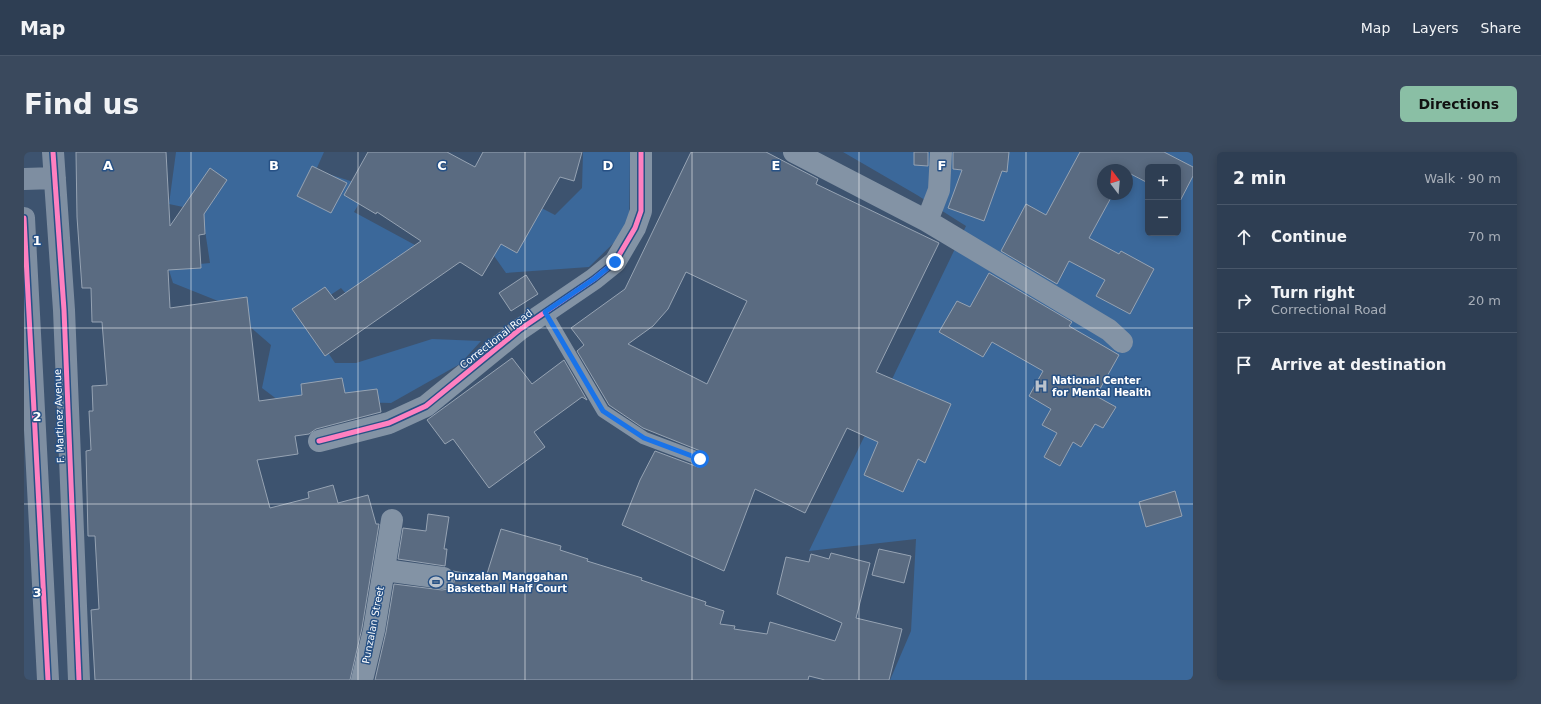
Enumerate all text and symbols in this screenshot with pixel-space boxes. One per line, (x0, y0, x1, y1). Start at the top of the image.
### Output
text: Map (20, 17, 65, 39)
text: Map (1361, 20, 1390, 36)
text: Layers (1412, 20, 1459, 36)
text: Share (1481, 20, 1521, 36)
button: Directions (1400, 86, 1517, 122)
text: Find us (24, 88, 139, 121)
text: A (103, 158, 113, 173)
text: B (269, 158, 279, 173)
text: C (437, 158, 447, 173)
text: D (603, 158, 614, 173)
text: E (772, 158, 780, 173)
text: F (938, 158, 946, 173)
north arrow (1097, 164, 1133, 200)
map controls (1145, 164, 1181, 236)
button: + (1145, 164, 1181, 200)
text: 2 min (1233, 168, 1286, 188)
text: Walk · 90 m (1424, 171, 1501, 186)
button: − (1145, 200, 1181, 236)
icon: ahead (1233, 226, 1255, 248)
text: Continue (1271, 228, 1347, 246)
text: 70 m (1468, 229, 1501, 244)
text: 1 (32, 233, 42, 248)
route end (606, 253, 624, 271)
text: Turn right (1271, 284, 1355, 302)
icon: right (1233, 290, 1255, 312)
text: 20 m (1468, 293, 1501, 308)
text: Correctional Road (1271, 302, 1387, 317)
street label: Correctional Road (458, 307, 534, 371)
icon: arrive (1233, 354, 1255, 376)
text: Arrive at destination (1271, 356, 1446, 374)
street label: F. Martinez Avenue (52, 369, 66, 463)
place label: National Center for Mental Health (1052, 375, 1151, 398)
hospital icon: National Center for Mental Health (1033, 378, 1049, 394)
text: 2 (32, 409, 42, 424)
route start (691, 450, 709, 468)
place label: Punzalan Manggahan Basketball Half Court (447, 571, 568, 594)
sports icon: Punzalan Manggahan Basketball Half Court (428, 574, 444, 590)
text: 3 (32, 585, 42, 600)
street label: Punzalan Street (360, 585, 386, 665)

